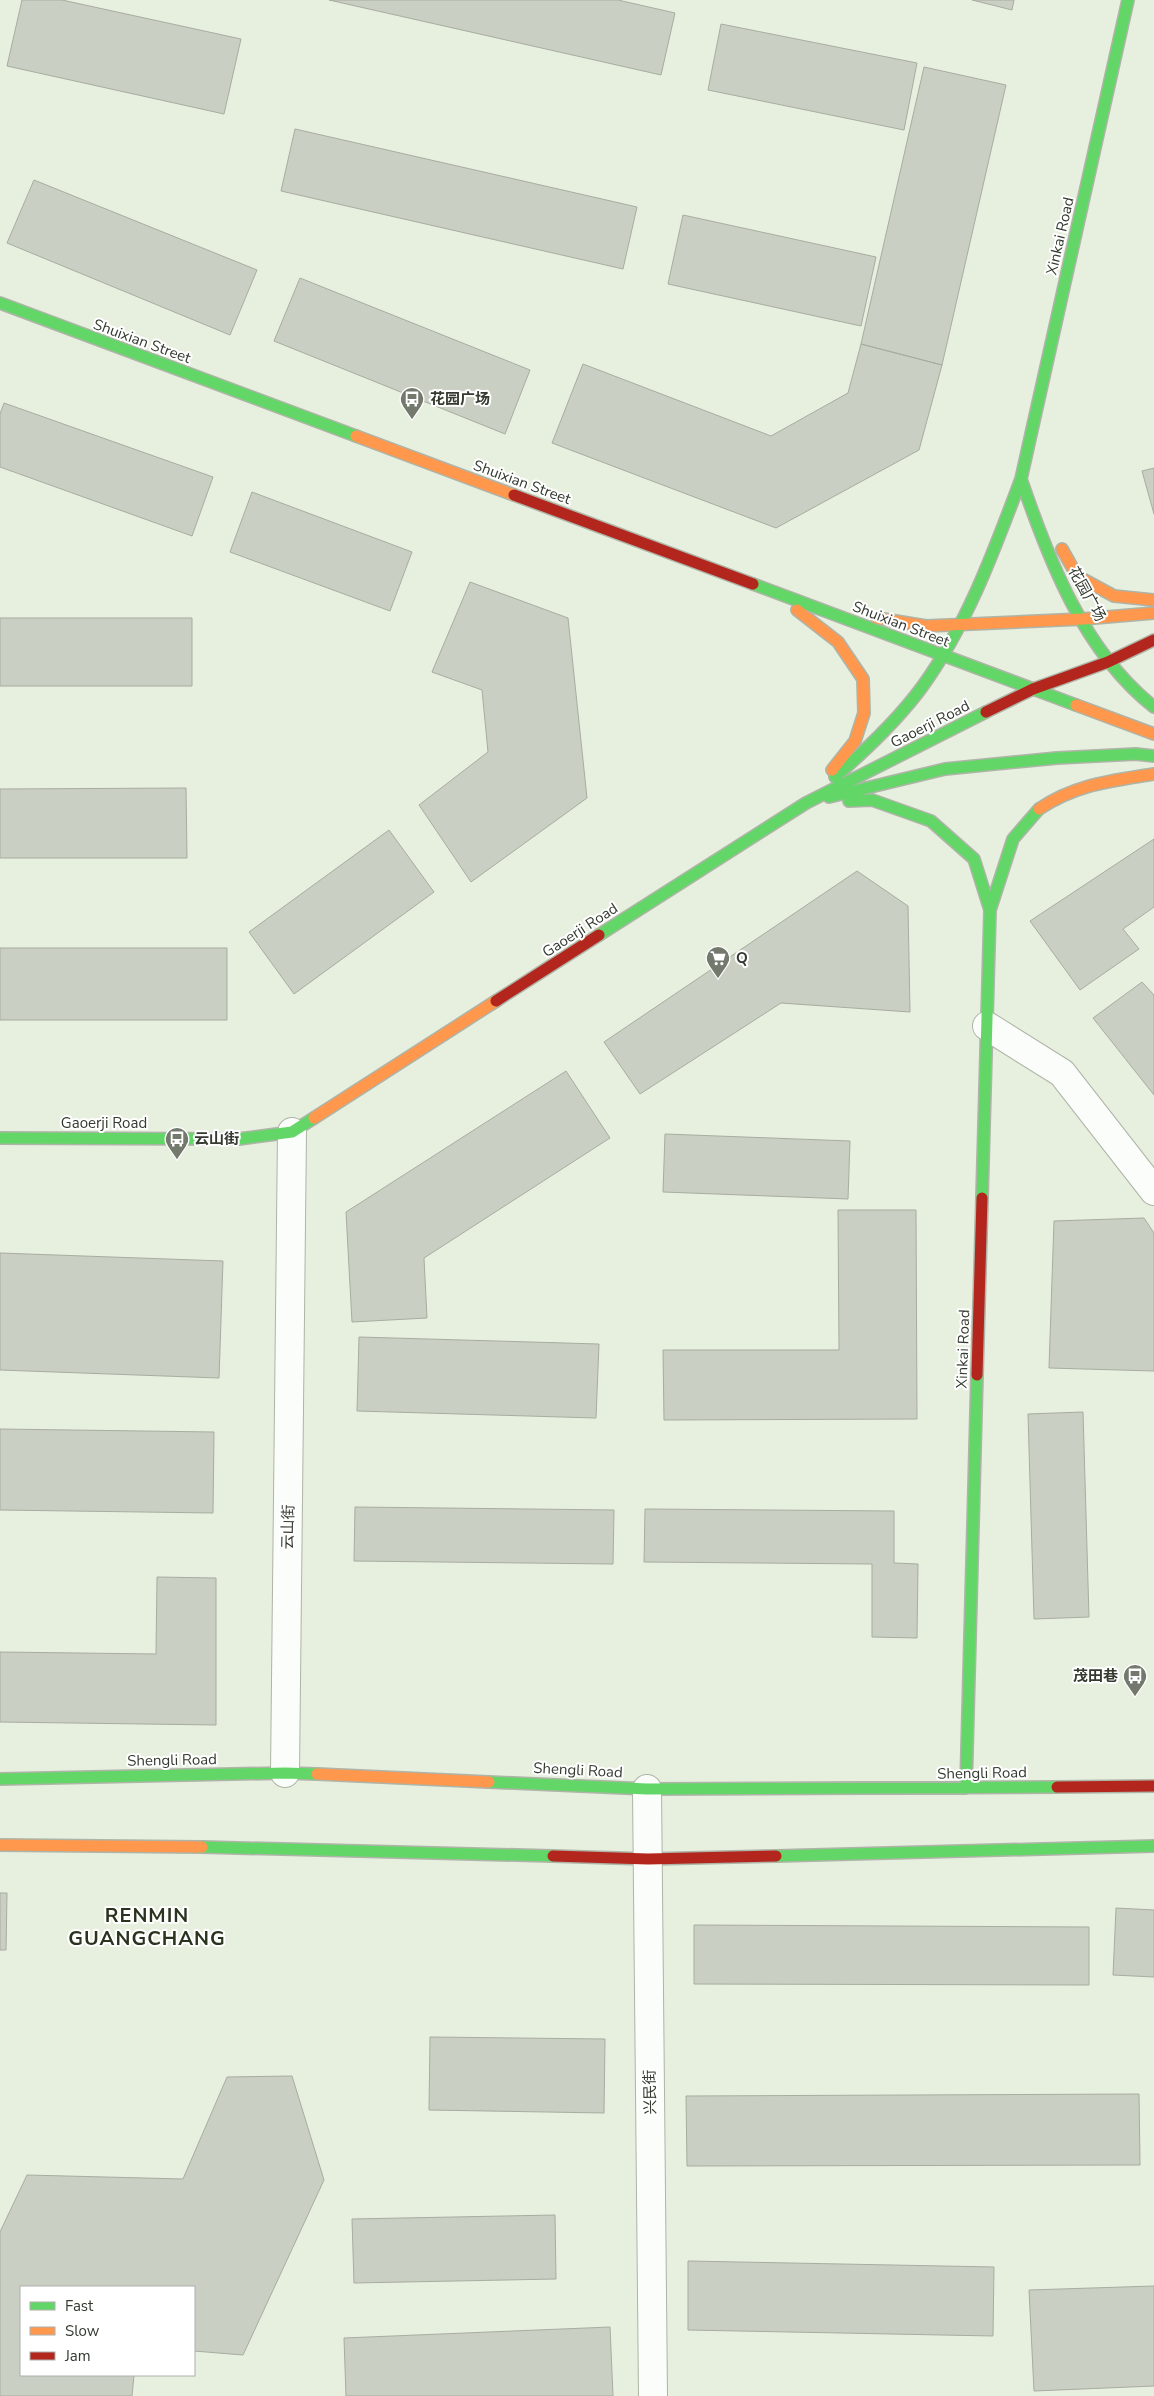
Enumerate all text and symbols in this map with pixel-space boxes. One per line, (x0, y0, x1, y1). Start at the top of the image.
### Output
street label: Xinkai Road (1041, 195, 1079, 277)
street label: Shuixian Street (91, 314, 194, 368)
bus stop icon: 花园广场 (399, 386, 425, 420)
place label: 花园广场 (430, 389, 490, 409)
street label: Shuixian Street (471, 455, 574, 509)
street label: 花园广场 (1064, 563, 1110, 625)
street label: Shuixian Street (850, 596, 953, 652)
street label: Gaoerji Road (887, 695, 973, 753)
street label: Gaoerji Road (538, 898, 622, 962)
supermarket icon: Q (705, 945, 731, 979)
place label: Q (736, 948, 748, 968)
street label: Gaoerji Road (61, 1113, 147, 1133)
bus stop icon: 云山街 (164, 1126, 190, 1160)
place label: 云山街 (194, 1129, 239, 1149)
street label: Xinkai Road (952, 1309, 974, 1389)
street label: 云山街 (278, 1504, 298, 1550)
bus stop icon: 茂田巷 (1122, 1663, 1148, 1697)
place label: 茂田巷 (1073, 1666, 1118, 1686)
street label: Shengli Road (127, 1749, 217, 1771)
street label: Shengli Road (533, 1758, 623, 1782)
street label: Shengli Road (937, 1762, 1027, 1784)
district label: RENMIN GUANGCHANG (68, 1902, 226, 1952)
street label: 兴民街 (640, 2069, 660, 2115)
legend (20, 2286, 195, 2376)
text: Fast (65, 2296, 94, 2316)
text: Slow (65, 2321, 100, 2341)
text: Jam (64, 2346, 91, 2366)

